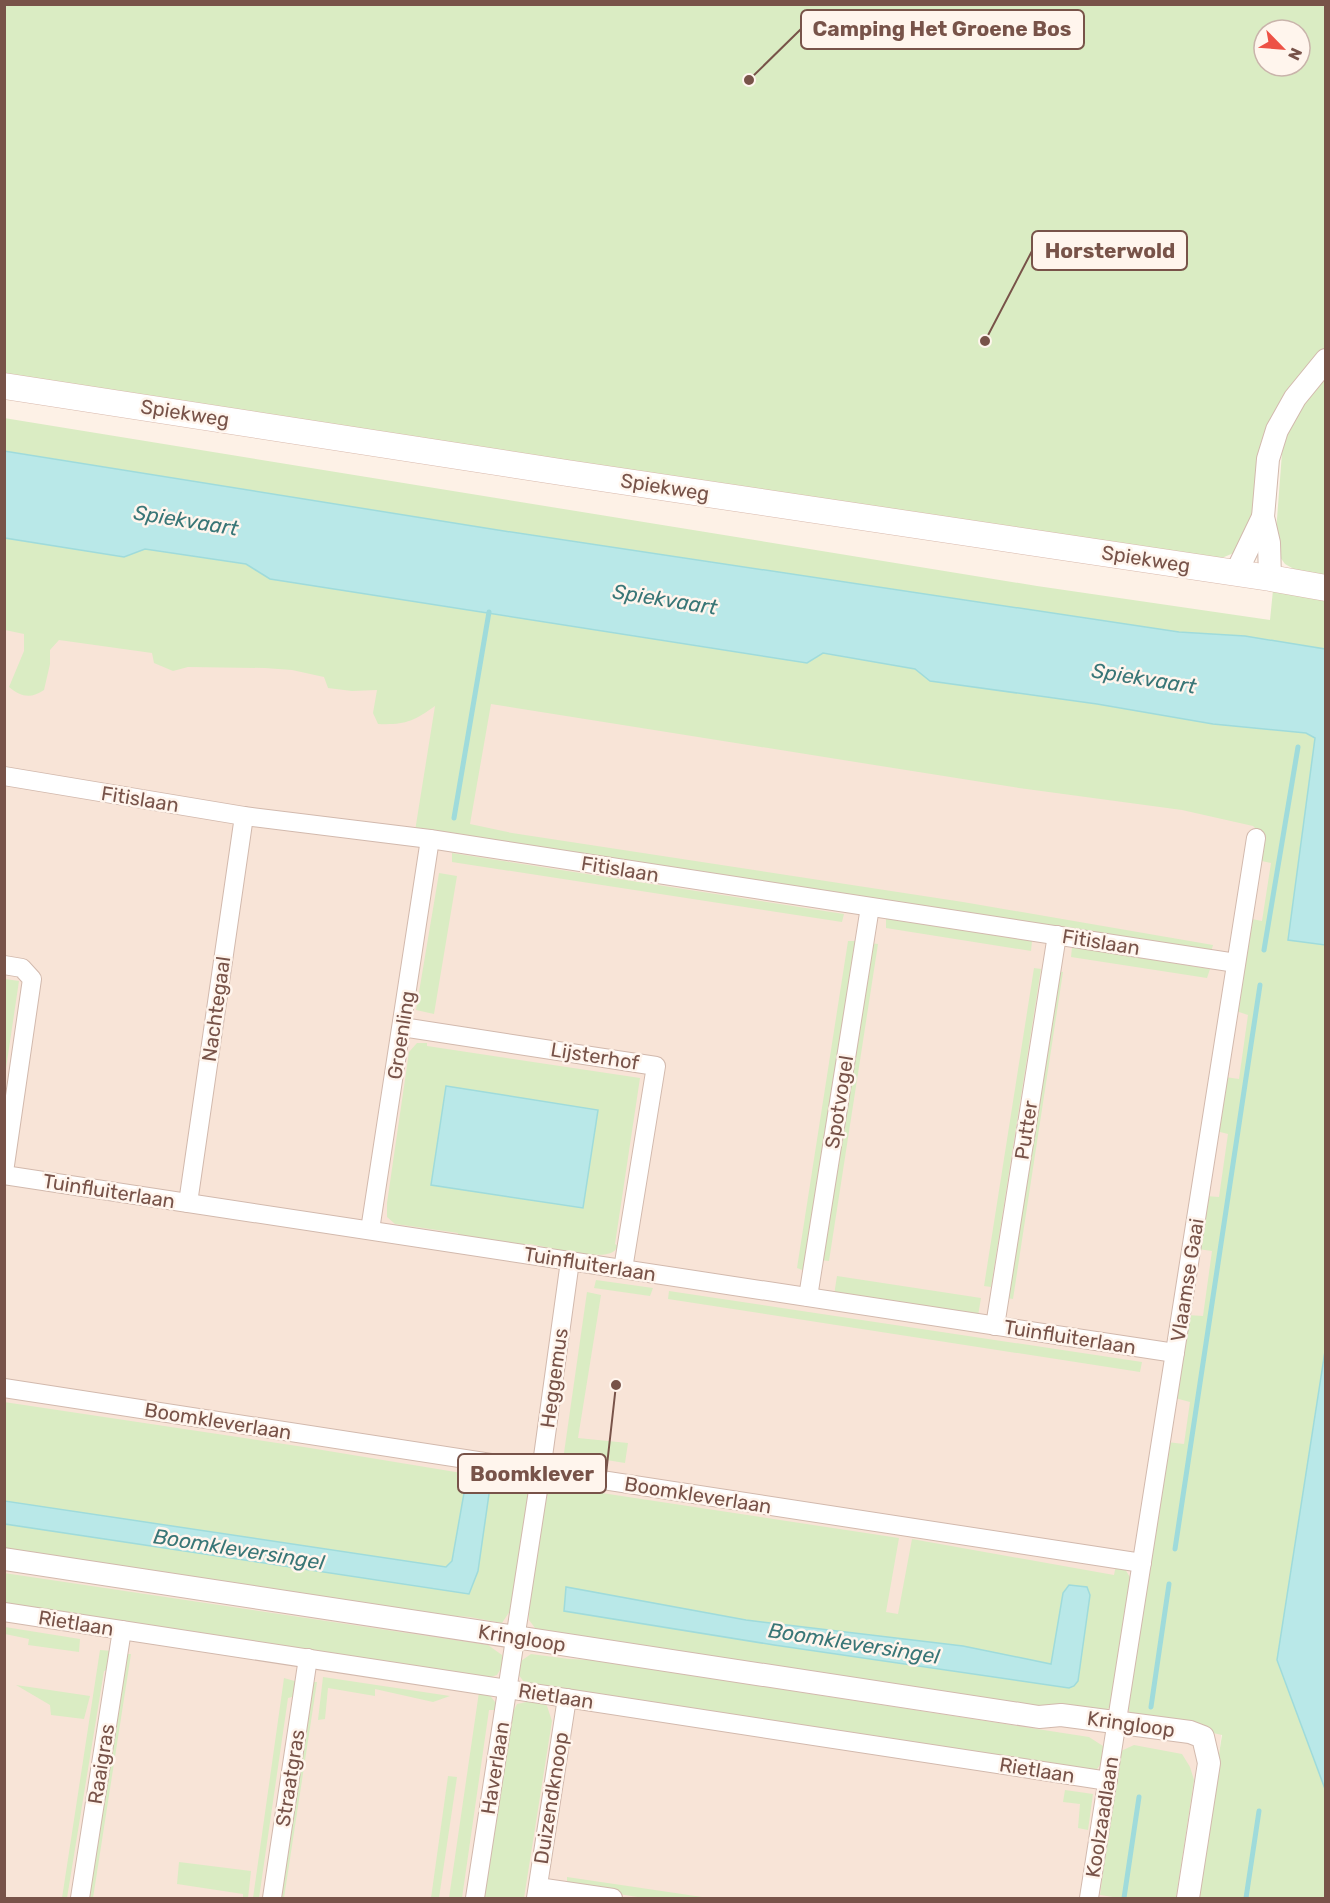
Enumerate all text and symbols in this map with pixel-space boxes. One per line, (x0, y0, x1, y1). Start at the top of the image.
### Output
callout: Camping Het Groene Bos (801, 10, 1084, 49)
text: Camping Het Groene Bos (813, 16, 1071, 41)
north arrow (1252, 18, 1312, 78)
text: N (1284, 45, 1306, 63)
callout: Horsterwold (1032, 231, 1187, 270)
text: Horsterwold (1045, 238, 1175, 263)
street label: Spiekweg (139, 394, 231, 432)
street label: Spiekweg (619, 468, 711, 506)
water label: Spiekvaart (132, 499, 241, 541)
street label: Spiekweg (1100, 540, 1192, 578)
water label: Spiekvaart (611, 578, 720, 620)
water label: Spiekvaart (1090, 657, 1199, 699)
street label: Fitislaan (99, 781, 181, 817)
street label: Fitislaan (579, 851, 661, 887)
street label: Fitislaan (1060, 924, 1142, 960)
street label: Nachtegaal (197, 955, 235, 1063)
street label: Groenling (382, 989, 420, 1081)
street label: Lijsterhof (549, 1037, 641, 1075)
street label: Spotvogel (820, 1054, 858, 1150)
street label: Putter (1010, 1098, 1043, 1161)
street label: Tuinfluiterlaan (41, 1169, 177, 1213)
street label: Vlaamse Gaai (1165, 1217, 1209, 1343)
street label: Tuinfluiterlaan (522, 1242, 658, 1286)
street label: Tuinfluiterlaan (1002, 1315, 1138, 1359)
street label: Heggemus (535, 1327, 573, 1429)
street label: Boomkleverlaan (143, 1398, 293, 1444)
callout: Boomklever (458, 1454, 606, 1493)
text: Boomklever (470, 1461, 595, 1486)
street label: Boomkleverlaan (623, 1472, 773, 1518)
water label: Boomkleversingel (152, 1523, 327, 1575)
street label: Rietlaan (37, 1605, 115, 1641)
water label: Boomkleversingel (767, 1617, 942, 1669)
street label: Kringloop (477, 1619, 567, 1657)
street label: Rietlaan (517, 1678, 595, 1714)
street label: Kringloop (1086, 1706, 1176, 1742)
street label: Haverlaan (476, 1720, 514, 1816)
street label: Raaigras (83, 1722, 119, 1806)
street label: Straatgras (270, 1728, 310, 1828)
street label: Duizendknoop (529, 1730, 573, 1866)
street label: Rietlaan (998, 1752, 1076, 1788)
street label: Koolzaadlaan (1081, 1755, 1123, 1879)

